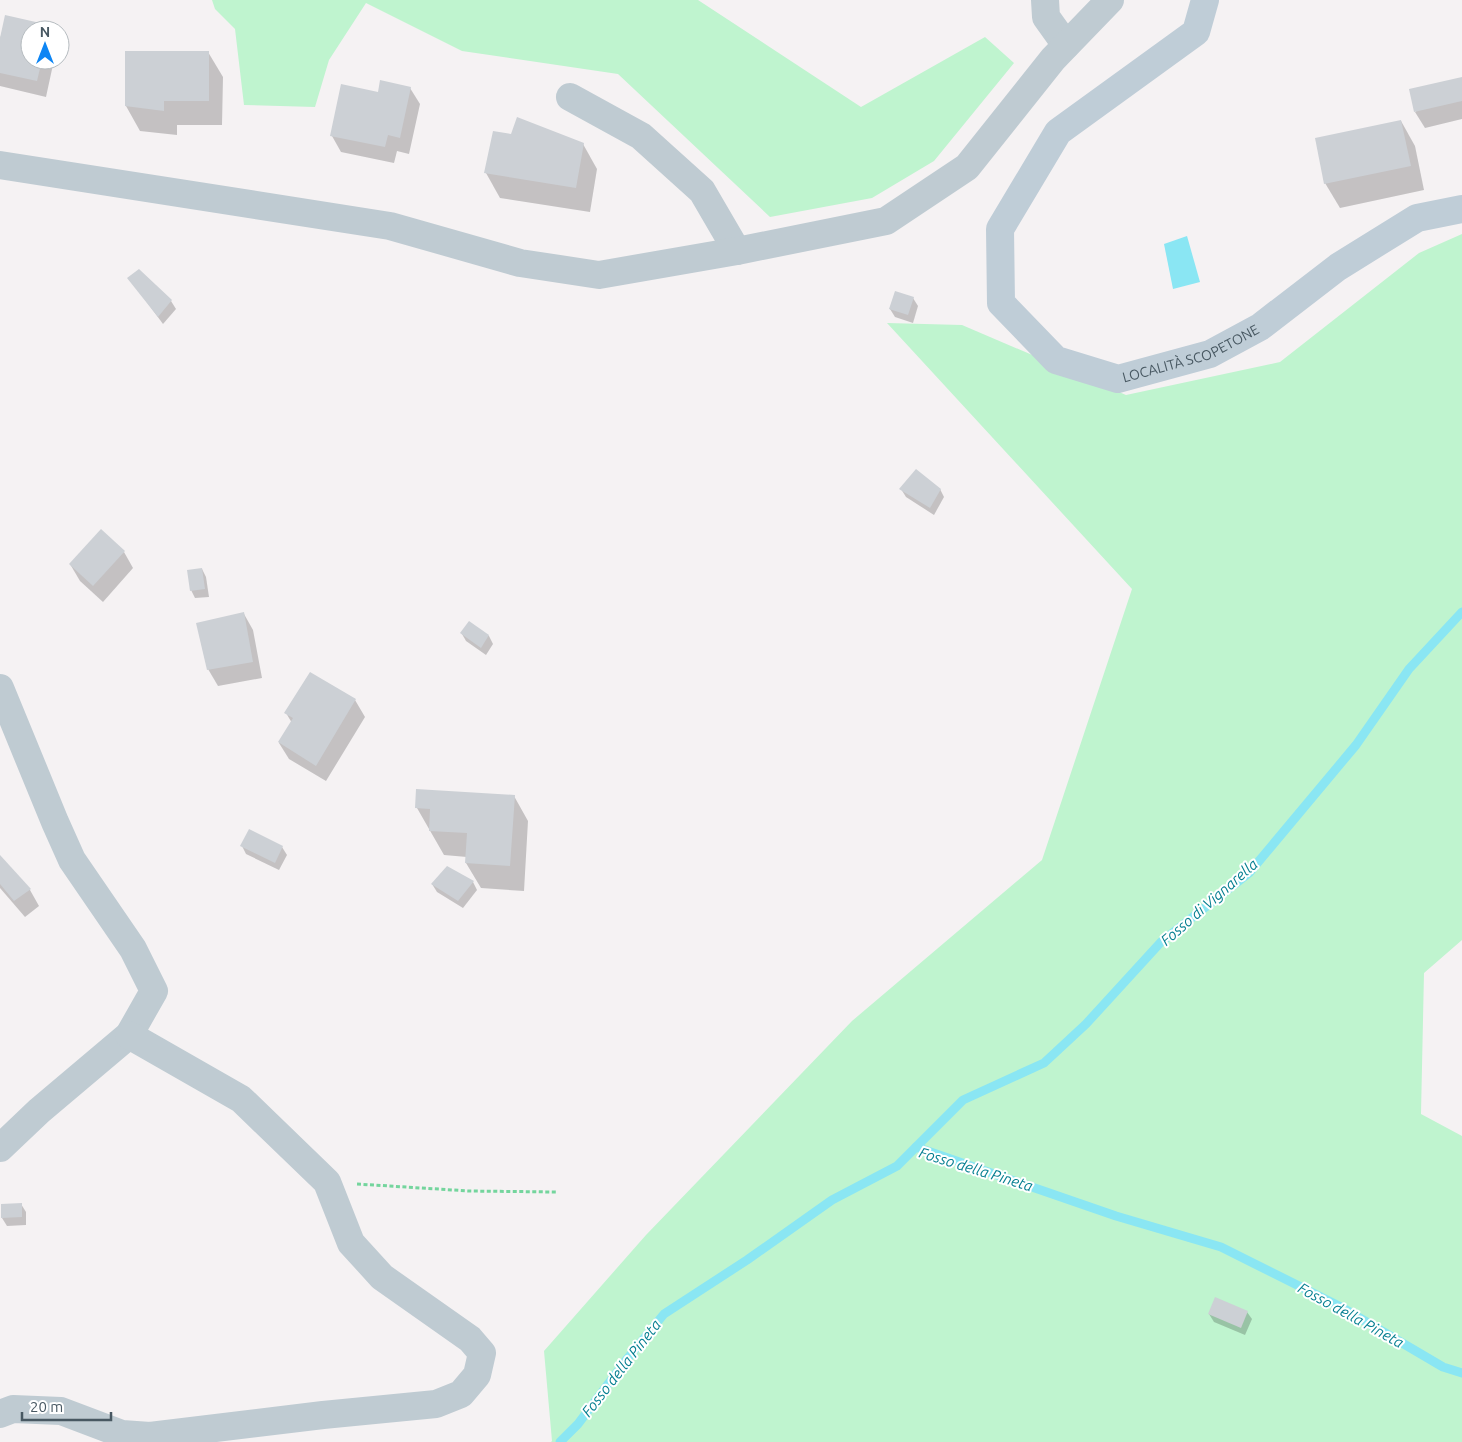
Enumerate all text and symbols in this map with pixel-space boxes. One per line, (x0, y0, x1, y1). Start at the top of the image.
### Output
north arrow (20, 20, 70, 70)
text: N (40, 24, 50, 40)
street label: LOCALITÀ SCOPETONE (1121, 321, 1262, 385)
water label: Fosso di Vignarella (1157, 855, 1261, 949)
water label: Fosso della Pineta (917, 1144, 1035, 1194)
water label: Fosso della Pineta (1295, 1279, 1407, 1351)
water label: Fosso della Pineta (578, 1316, 664, 1420)
scale bar (22, 1390, 111, 1422)
text: 20 m (30, 1398, 63, 1415)

